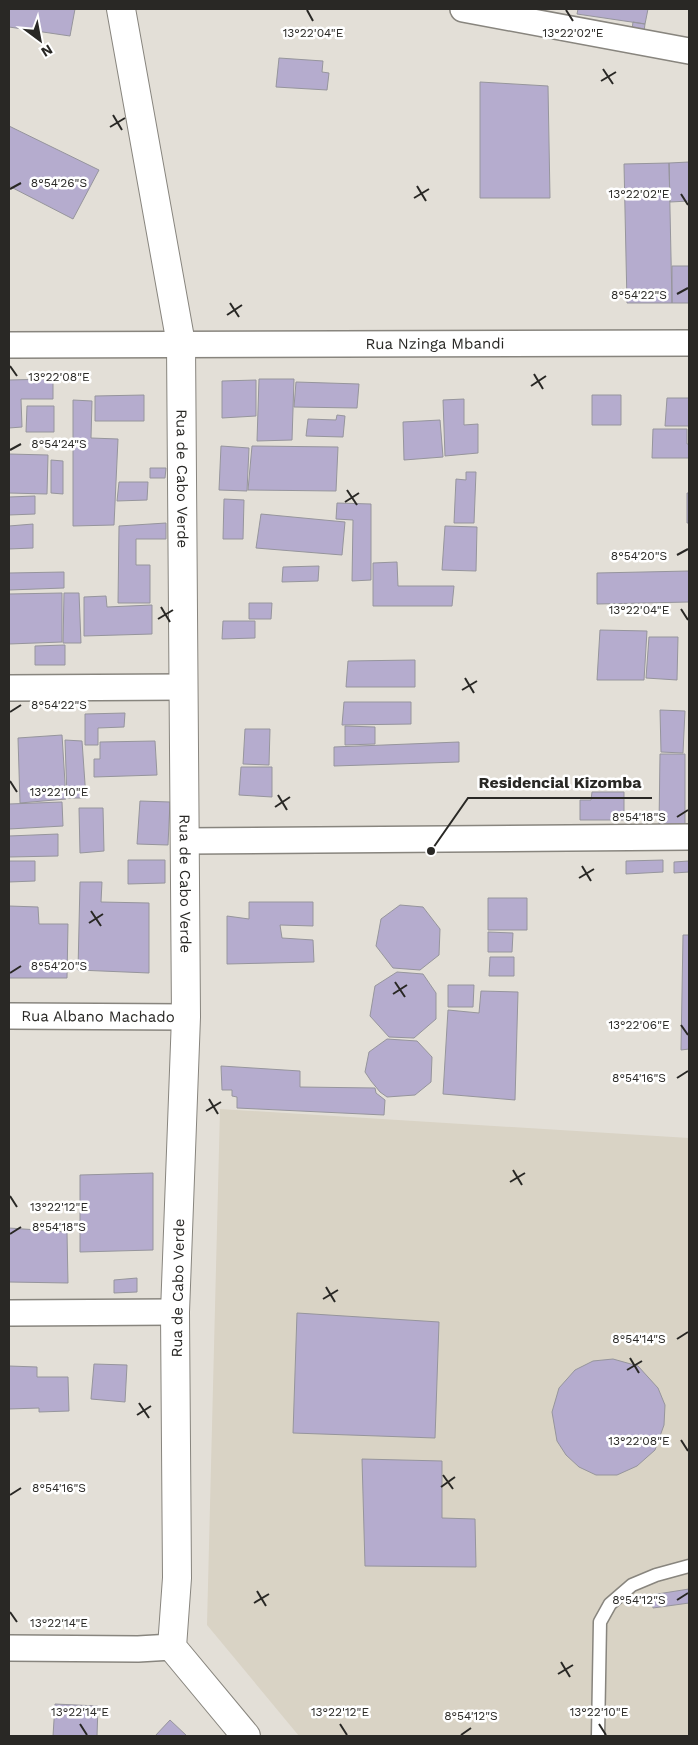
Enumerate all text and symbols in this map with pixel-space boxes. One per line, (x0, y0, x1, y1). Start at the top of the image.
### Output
north arrow (15, 15, 65, 65)
text: 13°22'04"E (283, 26, 344, 40)
text: 13°22'02"E (543, 26, 604, 40)
text: N (38, 41, 56, 61)
text: 8°54'26"S (31, 176, 87, 190)
text: 13°22'02"E (609, 187, 670, 201)
text: 8°54'22"S (611, 288, 667, 302)
street label: Rua Nzinga Mbandi (365, 335, 505, 353)
text: 13°22'08"E (28, 370, 90, 384)
street label: Rua de Cabo Verde (172, 409, 192, 548)
text: 8°54'24"S (31, 437, 87, 451)
text: 8°54'20"S (611, 549, 667, 563)
text: 13°22'04"E (609, 603, 670, 617)
text: 8°54'22"S (31, 698, 87, 712)
callout: Residencial Kizomba (468, 767, 652, 798)
text: Residencial Kizomba (479, 773, 642, 792)
text: 13°22'10"E (30, 785, 89, 799)
text: 8°54'18"S (612, 810, 666, 824)
street label: Rua de Cabo Verde (175, 814, 195, 953)
text: 8°54'20"S (31, 959, 87, 973)
street label: Rua Albano Machado (21, 1007, 175, 1026)
text: 13°22'06"E (608, 1018, 670, 1032)
text: 8°54'16"S (612, 1071, 666, 1085)
text: 13°22'12"E (30, 1200, 88, 1214)
street label: Rua de Cabo Verde (168, 1218, 188, 1358)
text: 8°54'18"S (32, 1220, 86, 1234)
text: 8°54'14"S (612, 1332, 666, 1346)
text: 13°22'08"E (608, 1434, 670, 1448)
text: 8°54'16"S (32, 1481, 86, 1495)
text: 8°54'12"S (612, 1593, 666, 1607)
text: 13°22'14"E (30, 1616, 88, 1630)
text: 13°22'14"E (51, 1705, 109, 1719)
text: 13°22'12"E (311, 1705, 369, 1719)
text: 13°22'10"E (570, 1705, 629, 1719)
text: 8°54'12"S (444, 1709, 498, 1723)

